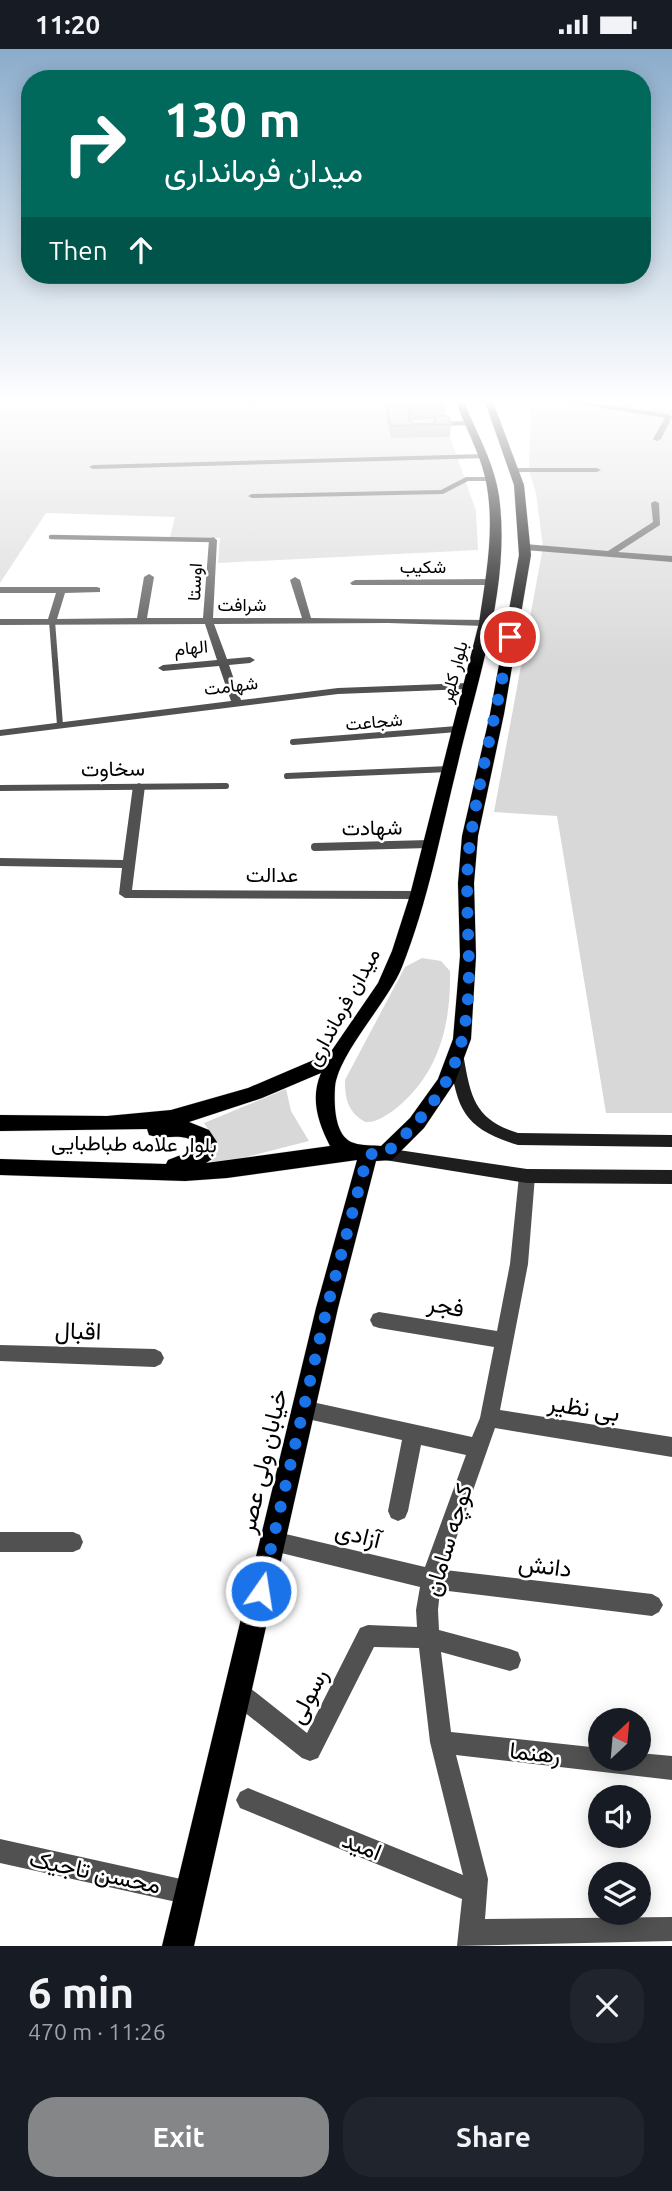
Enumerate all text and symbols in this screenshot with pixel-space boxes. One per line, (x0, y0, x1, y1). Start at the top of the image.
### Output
text: 11:20 (35, 10, 100, 39)
text: 130 m (164, 91, 301, 146)
icon: right (49, 98, 140, 189)
text: میدان فرمانداری (164, 152, 363, 188)
icon: ahead (122, 231, 160, 269)
text: Then (49, 236, 108, 265)
street label: شکیب (400, 556, 446, 577)
street label: اوستا (183, 562, 207, 602)
street label: شرافت (217, 594, 267, 616)
pin (480, 607, 540, 667)
icon: arrive (491, 618, 529, 656)
street label: الهام (173, 636, 209, 661)
street label: بلوار کلهر (435, 639, 473, 706)
street label: شهامت (203, 672, 259, 700)
street label: شجاعت (345, 709, 403, 734)
street label: سخاوت (81, 755, 145, 783)
street label: شهادت (341, 814, 403, 842)
street label: عدالت (246, 862, 298, 886)
street label: میدان فرمانداری (300, 944, 386, 1070)
street label: بلوار علامه طباطبایی (51, 1130, 217, 1158)
street label: فجر (424, 1289, 466, 1324)
street label: اقبال (54, 1316, 102, 1346)
street label: خیابان ولی عصر (233, 1386, 294, 1537)
street label: بی نظیر (545, 1388, 622, 1428)
street label: کوچه سامان (418, 1481, 480, 1600)
street label: آزادی (332, 1516, 386, 1556)
street label: دانش (517, 1549, 573, 1583)
position arrow (224, 1554, 298, 1628)
street label: رسولی (282, 1664, 335, 1729)
north arrow (588, 1708, 651, 1771)
map controls (588, 1708, 651, 1925)
street label: رهنما (508, 1736, 562, 1771)
button: sound (588, 1785, 651, 1848)
street label: امید (338, 1826, 386, 1866)
street label: محسن تاجیک (27, 1844, 163, 1900)
button: layers (588, 1862, 651, 1925)
text: 6 min (28, 1969, 134, 2016)
button: close (570, 1969, 644, 2043)
text: 470 m · 11:26 (28, 2019, 166, 2044)
button: Exit (28, 2097, 329, 2177)
button: Share (343, 2097, 644, 2177)

